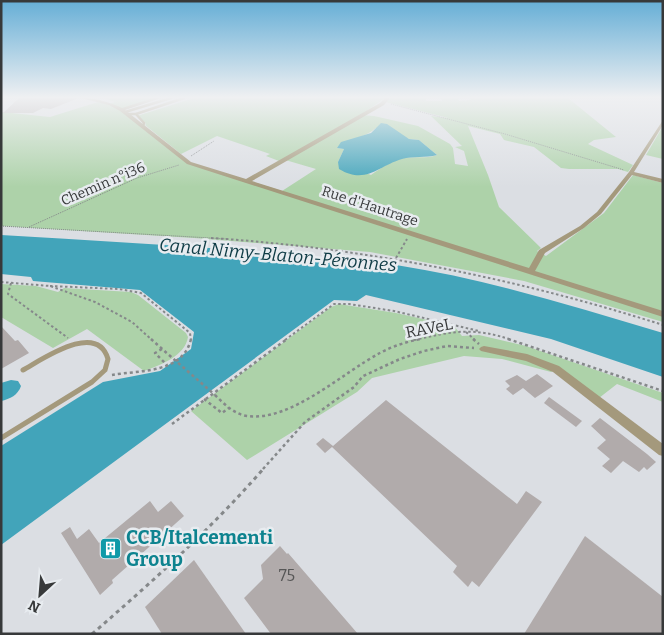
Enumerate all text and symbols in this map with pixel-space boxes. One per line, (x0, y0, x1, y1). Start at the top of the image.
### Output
street label: Chemin n°i36 (58, 159, 148, 209)
street label: Rue d'Hautrage (320, 182, 420, 230)
water label: Canal Nimy-Blaton-Péronnes (158, 234, 398, 276)
street label: RAVeL (404, 314, 454, 342)
place label: CCB/Italcementi Group (126, 526, 273, 571)
building icon: CCB/Italcementi Group (98, 536, 122, 560)
house number: 75 (279, 566, 295, 585)
north arrow (15, 570, 65, 620)
text: N (26, 596, 43, 616)

